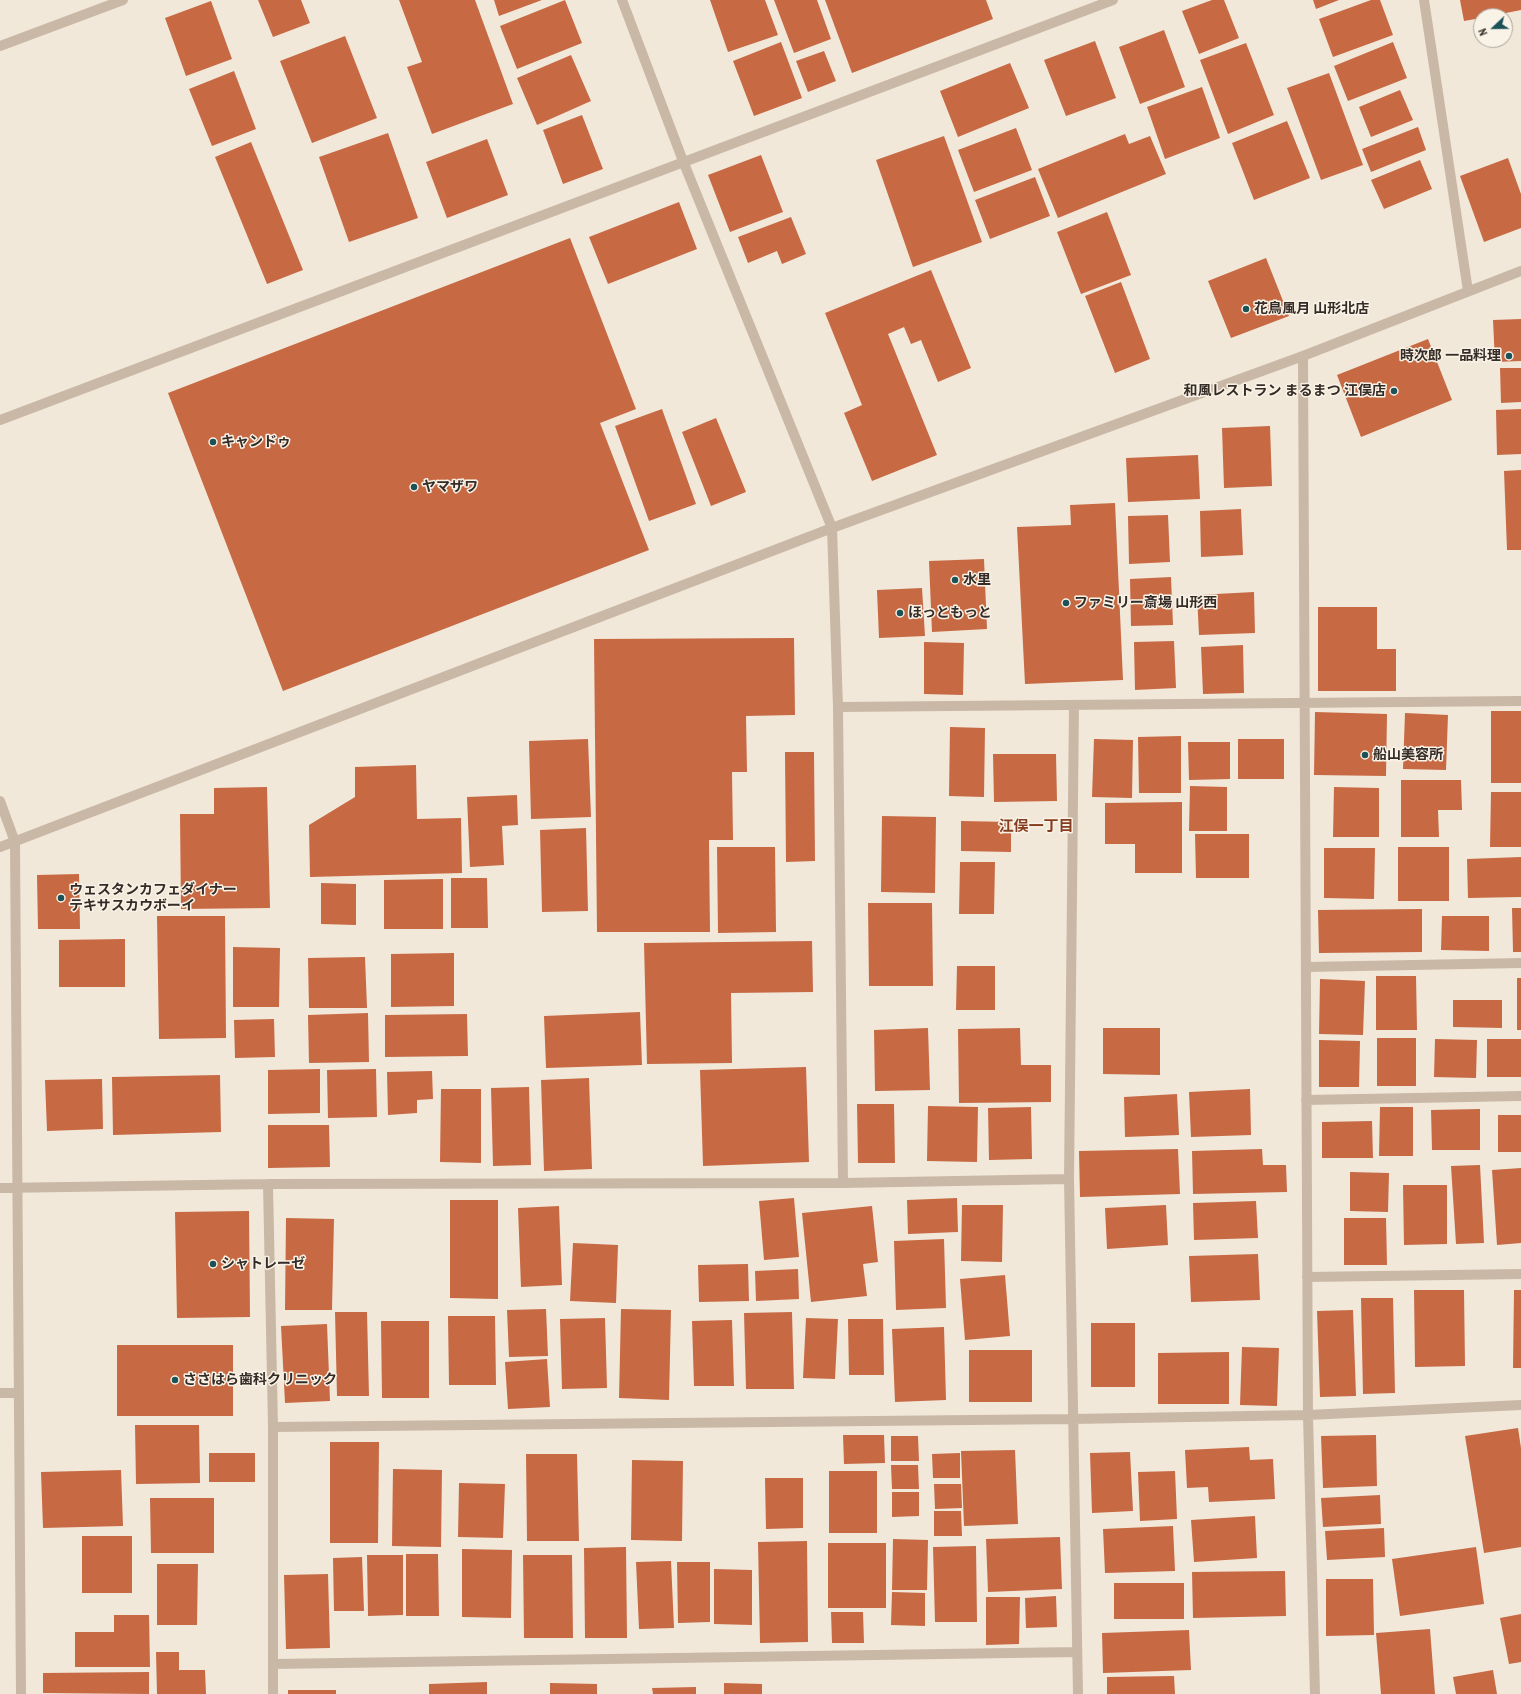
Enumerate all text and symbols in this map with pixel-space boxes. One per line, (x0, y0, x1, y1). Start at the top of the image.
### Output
north arrow (1473, 8, 1513, 48)
text: N (1475, 26, 1491, 38)
place label: 花鳥風月 山形北店 (1254, 301, 1369, 317)
marker: 花鳥風月 山形北店 (1241, 304, 1251, 314)
place label: 時次郎 一品料理 (1400, 348, 1501, 364)
marker: 時次郎 一品料理 (1504, 351, 1514, 361)
place label: 和風レストラン まるまつ 江俣店 (1184, 383, 1386, 399)
marker: 和風レストラン まるまつ 江俣店 (1389, 386, 1399, 396)
place label: キャンドゥ (221, 434, 291, 450)
marker: キャンドゥ (208, 437, 218, 447)
place label: ヤマザワ (422, 479, 478, 495)
marker: ヤマザワ (409, 482, 419, 492)
place label: 水里 (963, 572, 991, 588)
marker: 水里 (950, 575, 960, 585)
place label: ファミリー斎場 山形西 (1074, 595, 1217, 611)
marker: ファミリー斎場 山形西 (1061, 598, 1071, 608)
place label: ほっともっと (908, 605, 992, 621)
marker: ほっともっと (895, 608, 905, 618)
place label: 船山美容所 (1373, 747, 1443, 763)
marker: 船山美容所 (1360, 750, 1370, 760)
district label: 江俣一丁目 (999, 818, 1073, 836)
place label: ウェスタンカフェダイナー テキサスカウボーイ (69, 882, 237, 914)
marker: ウェスタンカフェダイナー テキサスカウボーイ (56, 893, 66, 903)
place label: シャトレーゼ (221, 1256, 305, 1272)
marker: シャトレーゼ (208, 1259, 218, 1269)
place label: ささはら歯科クリニック (183, 1372, 337, 1388)
marker: ささはら歯科クリニック (170, 1375, 180, 1385)

